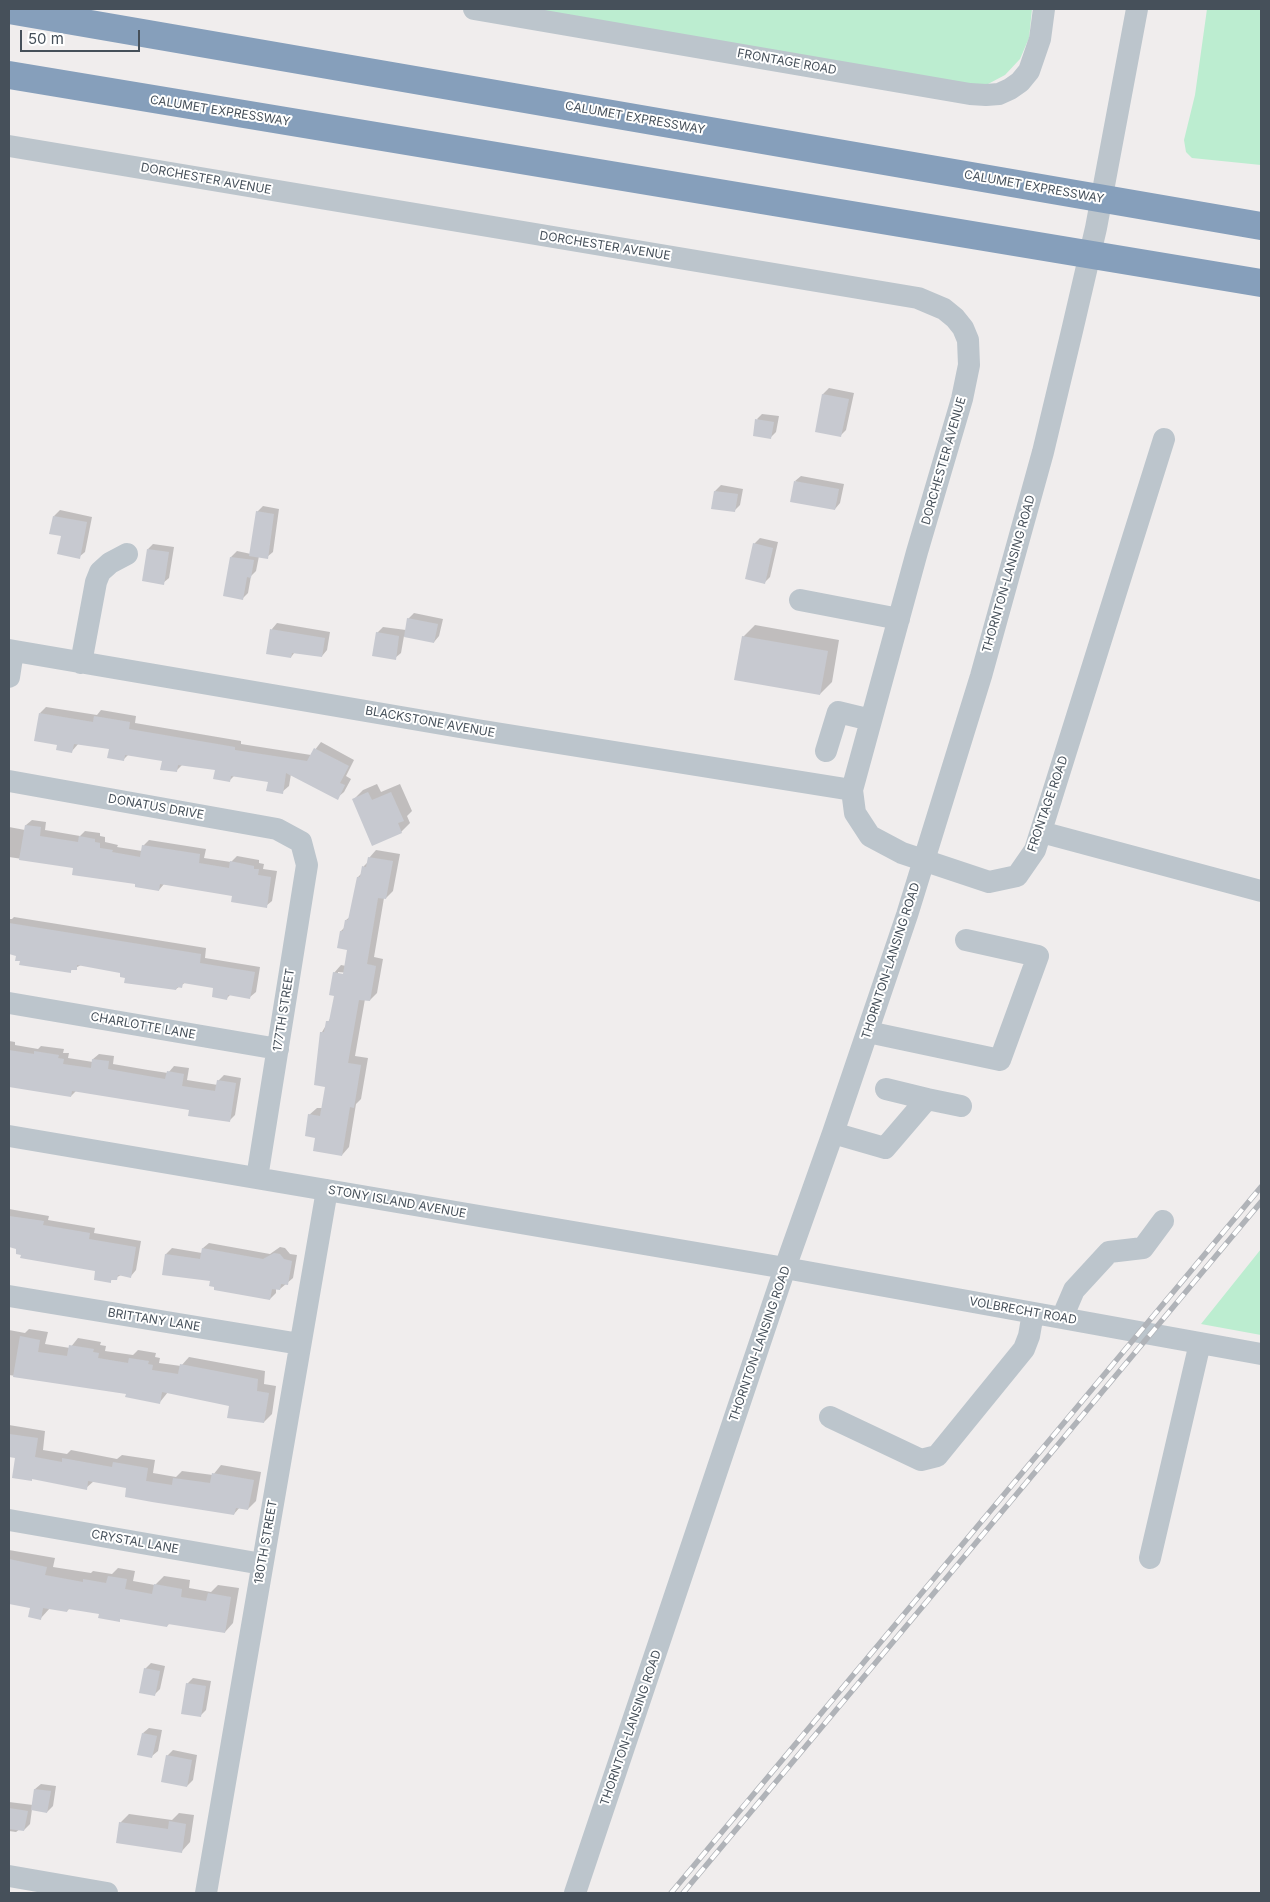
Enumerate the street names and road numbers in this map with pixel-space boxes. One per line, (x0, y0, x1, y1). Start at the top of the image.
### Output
street label: FRONTAGE ROAD (736, 46, 838, 78)
street label: CALUMET EXPRESSWAY (149, 93, 291, 129)
street label: CALUMET EXPRESSWAY (564, 99, 706, 137)
street label: DORCHESTER AVENUE (140, 160, 272, 198)
street label: CALUMET EXPRESSWAY (963, 168, 1105, 206)
street label: DORCHESTER AVENUE (539, 229, 671, 263)
street label: DORCHESTER AVENUE (919, 395, 969, 527)
street label: THORNTON-LANSING ROAD (980, 493, 1038, 655)
street label: BLACKSTONE AVENUE (364, 704, 496, 740)
street label: FRONTAGE ROAD (1025, 754, 1071, 854)
street label: DONATUS DRIVE (107, 791, 205, 823)
street label: THORNTON-LANSING ROAD (859, 881, 923, 1041)
street label: 177TH STREET (270, 967, 298, 1053)
street label: CHARLOTTE LANE (89, 1010, 197, 1042)
street label: STONY ISLAND AVENUE (327, 1183, 467, 1221)
street label: THORNTON-LANSING ROAD (727, 1264, 793, 1424)
street label: VOLBRECHT ROAD (968, 1294, 1078, 1328)
street label: BRITTANY LANE (107, 1306, 201, 1334)
street label: 180TH STREET (252, 1499, 280, 1585)
street label: CRYSTAL LANE (90, 1527, 180, 1557)
street label: THORNTON-LANSING ROAD (598, 1648, 664, 1808)

